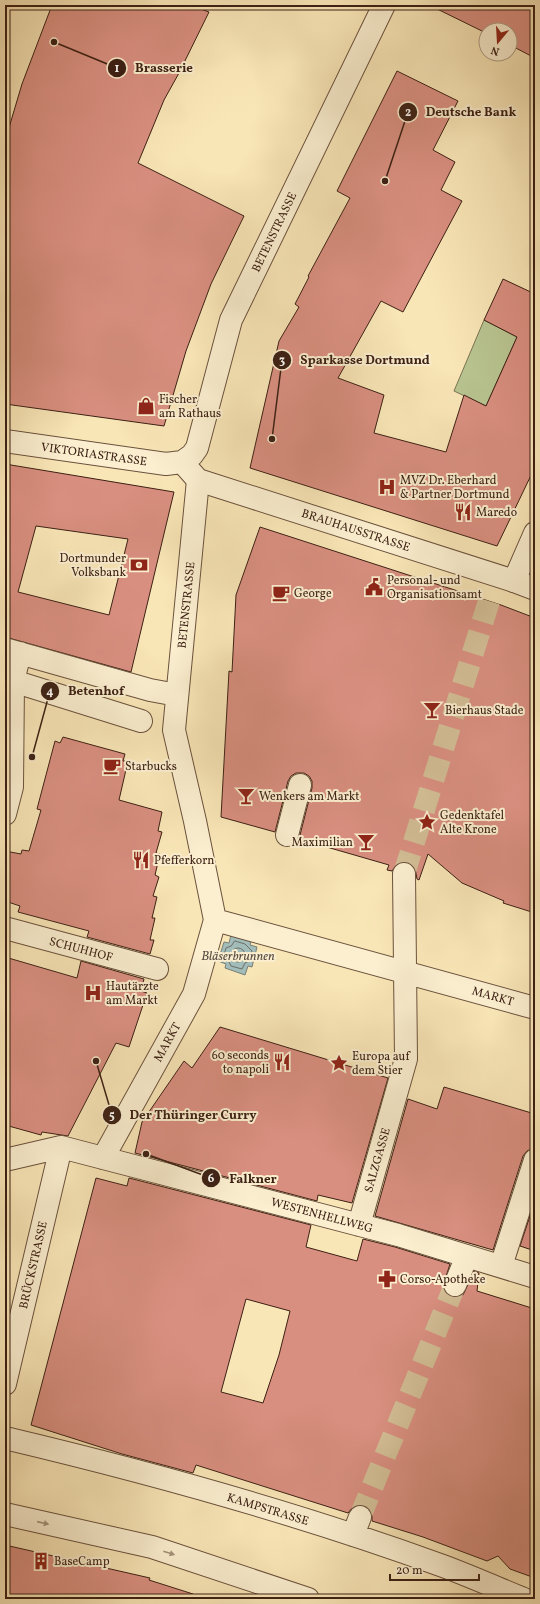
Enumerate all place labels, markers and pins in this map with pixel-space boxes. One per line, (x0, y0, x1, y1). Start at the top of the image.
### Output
callout: Brasserie (107, 55, 201, 80)
callout: Deutsche Bank (398, 99, 524, 124)
callout: Sparkasse Dortmund (272, 347, 438, 372)
place label: Fischer am Rathaus (159, 392, 221, 422)
shop icon: Fischer am Rathaus (136, 396, 156, 416)
place label: MVZ Dr. Eberhard & Partner Dortmund (400, 473, 510, 503)
hospital icon: MVZ Dr. Eberhard & Partner Dortmund (377, 477, 397, 497)
restaurant icon: Maredo (453, 502, 473, 522)
place label: Maredo (476, 505, 517, 521)
place label: Dortmunder Volksbank (60, 551, 126, 581)
bank icon: Dortmunder Volksbank (129, 555, 149, 575)
place label: Personal- und Organisationsamt (387, 573, 482, 603)
public building icon: Personal- und Organisationsamt (364, 577, 384, 597)
cafe icon: George (271, 583, 291, 603)
place label: George (294, 586, 332, 602)
callout: Betenhof (40, 678, 132, 703)
bar icon: Bierhaus Stade (422, 700, 442, 720)
place label: Bierhaus Stade (445, 703, 524, 719)
cafe icon: Starbucks (102, 756, 122, 776)
place label: Starbucks (125, 759, 177, 775)
bar icon: Wenkers am Markt (236, 786, 256, 806)
place label: Wenkers am Markt (259, 789, 359, 805)
place label: Gedenktafel Alte Krone (440, 808, 505, 838)
place icon: Gedenktafel Alte Krone (417, 812, 437, 832)
bar icon: Maximilian (356, 832, 376, 852)
place label: Maximilian (292, 835, 353, 851)
restaurant icon: Pfefferkorn (131, 850, 151, 870)
place label: Pfefferkorn (154, 853, 214, 869)
place label: Hautärzte am Markt (106, 979, 159, 1009)
hospital icon: Hautärzte am Markt (83, 983, 103, 1003)
place label: 60 seconds to napoli (212, 1048, 269, 1078)
place label: Europa auf dem Stier (352, 1049, 411, 1079)
restaurant icon: 60 seconds to napoli (272, 1052, 292, 1072)
place icon: Europa auf dem Stier (329, 1053, 349, 1073)
callout: Der Thüringer Curry (102, 1102, 265, 1127)
callout: Falkner (201, 1166, 285, 1191)
pharmacy icon: Corso-Apotheke (377, 1269, 397, 1289)
place label: Corso-Apotheke (400, 1272, 486, 1288)
building icon: BaseCamp (31, 1551, 51, 1571)
place label: BaseCamp (54, 1554, 110, 1570)

